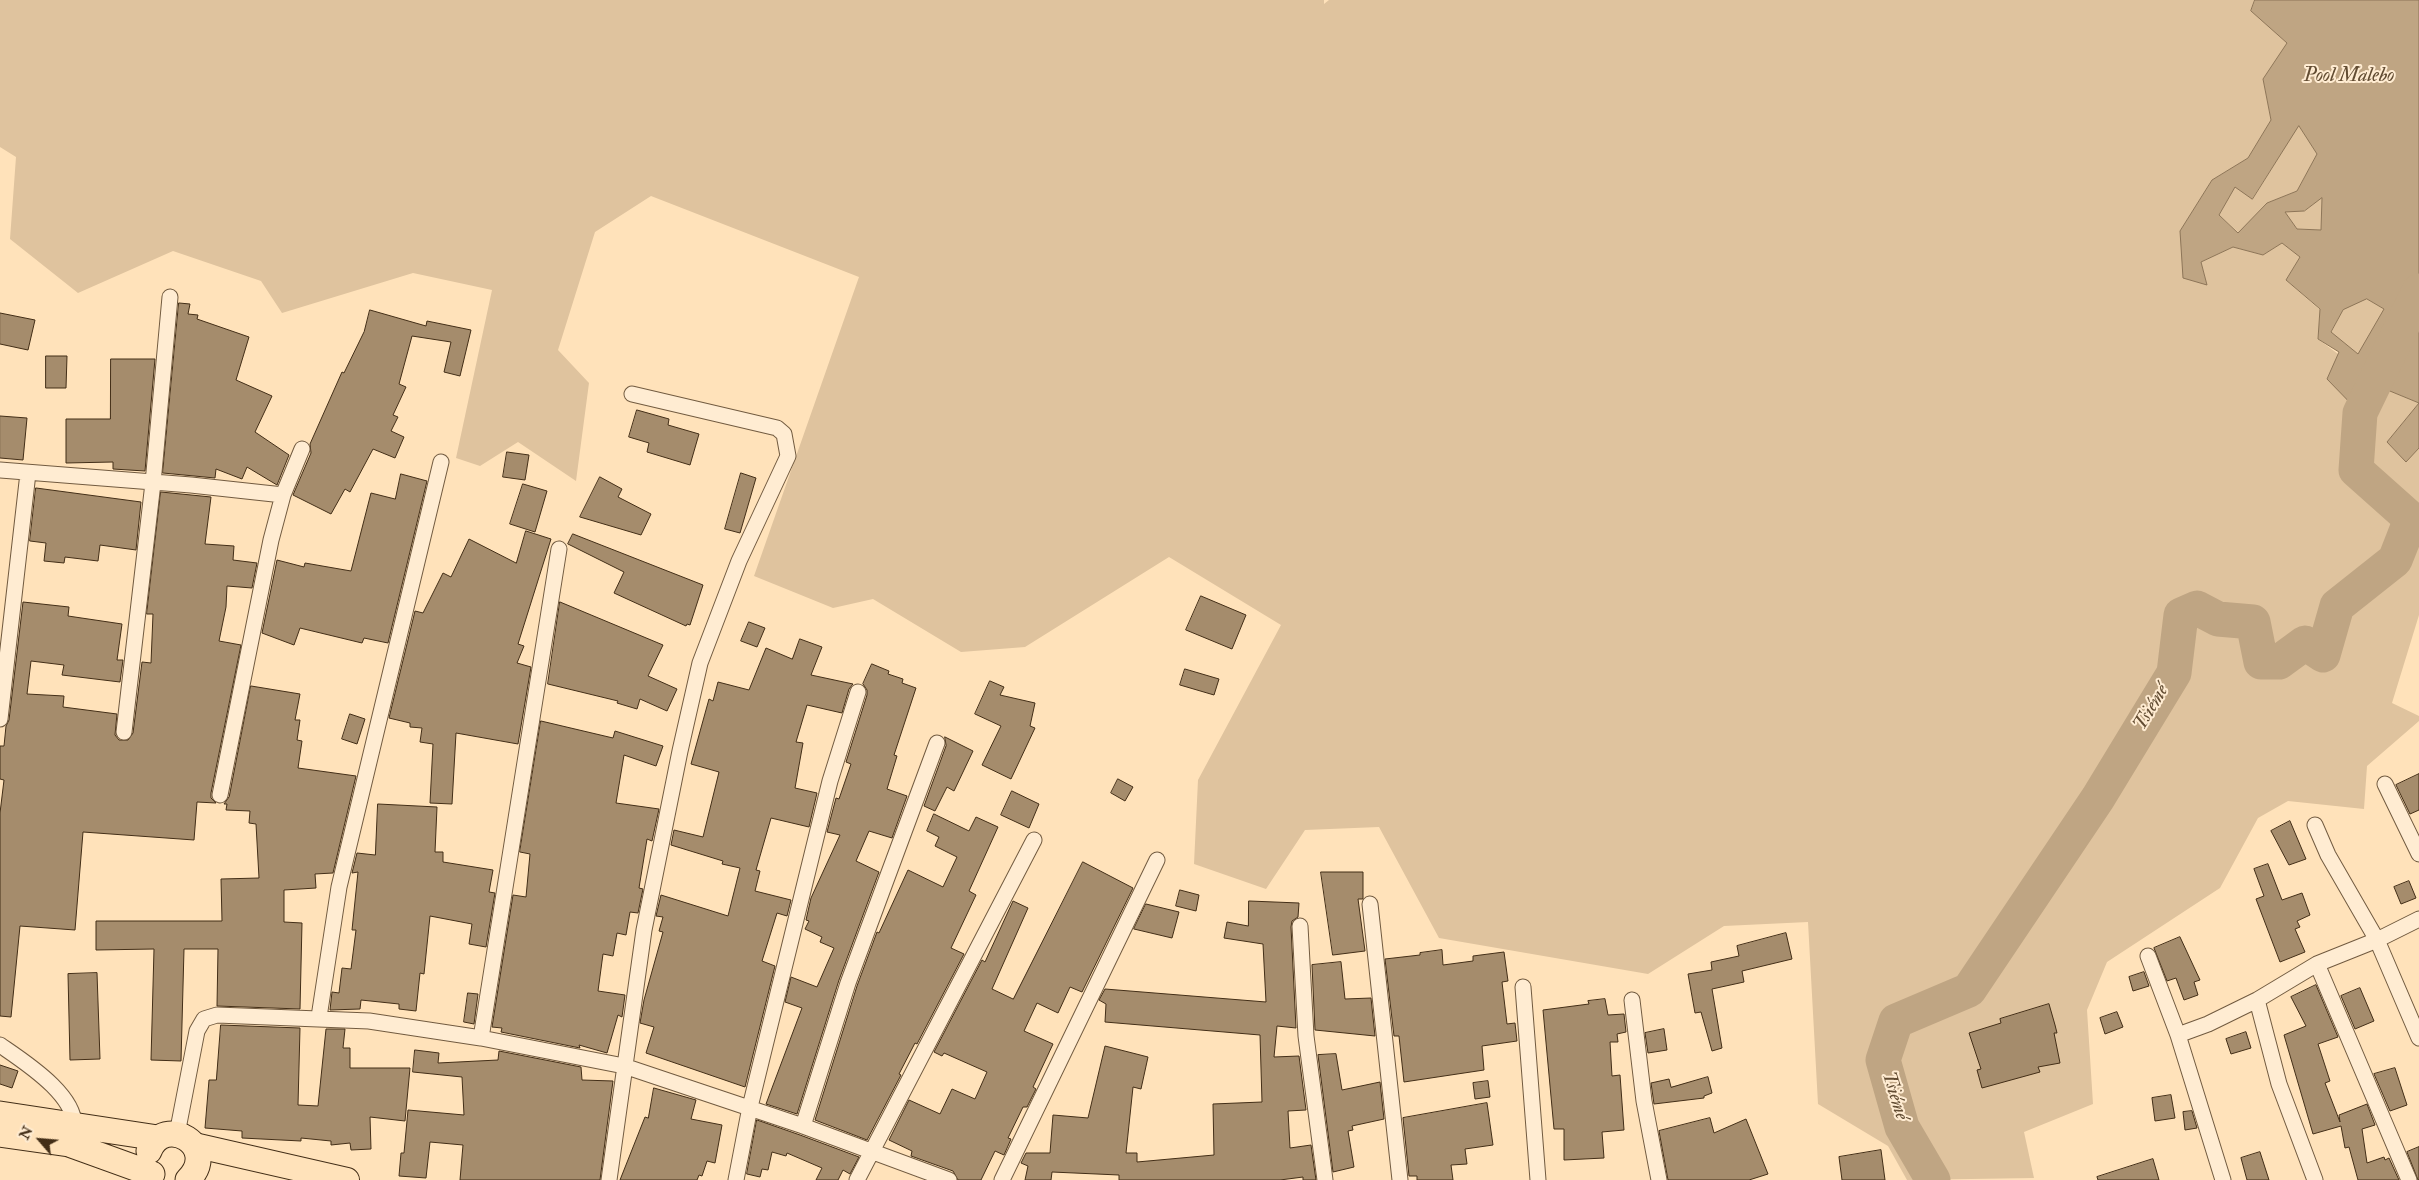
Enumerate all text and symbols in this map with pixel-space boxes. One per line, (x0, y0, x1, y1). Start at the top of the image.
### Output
water label: Pool Malebo (2304, 65, 2394, 89)
water label: Tsiémé (2129, 681, 2175, 735)
water label: Tsiémé (1875, 1069, 1913, 1123)
north arrow (15, 1115, 65, 1165)
text: N (16, 1124, 37, 1142)

